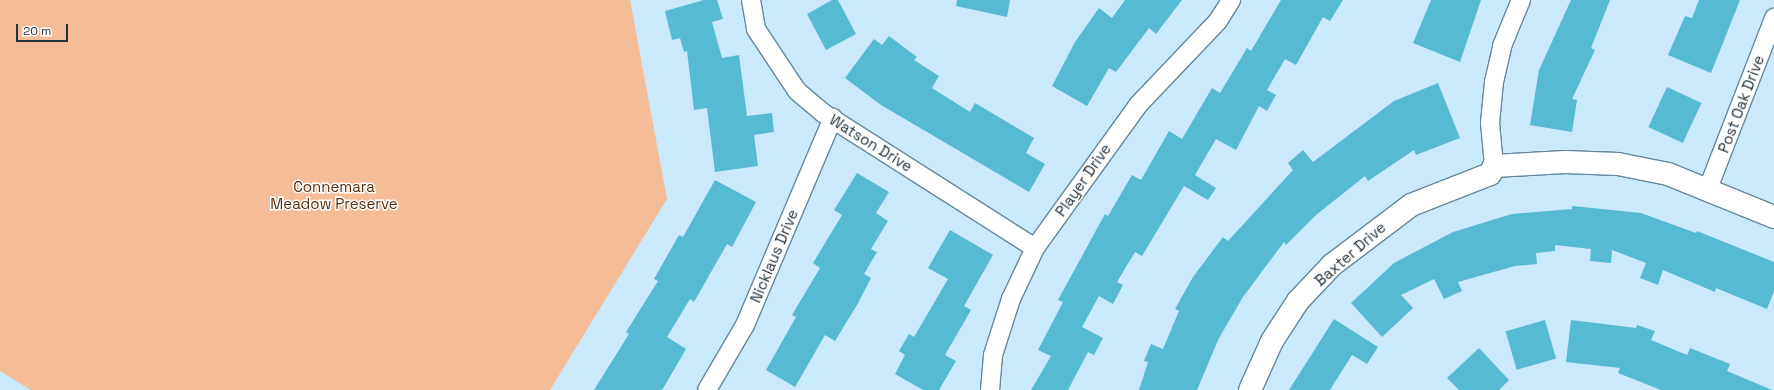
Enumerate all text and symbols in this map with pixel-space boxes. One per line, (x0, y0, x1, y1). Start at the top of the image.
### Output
scale bar (18, 16, 70, 42)
text: 20 m (23, 23, 51, 39)
street label: Post Oak Drive (1714, 53, 1768, 155)
street label: Watson Drive (826, 110, 916, 176)
street label: Player Drive (1051, 140, 1115, 220)
park label: Connemara Meadow Preserve (270, 177, 398, 212)
street label: Nicklaus Drive (746, 207, 802, 305)
street label: Baxter Drive (1311, 218, 1389, 290)

